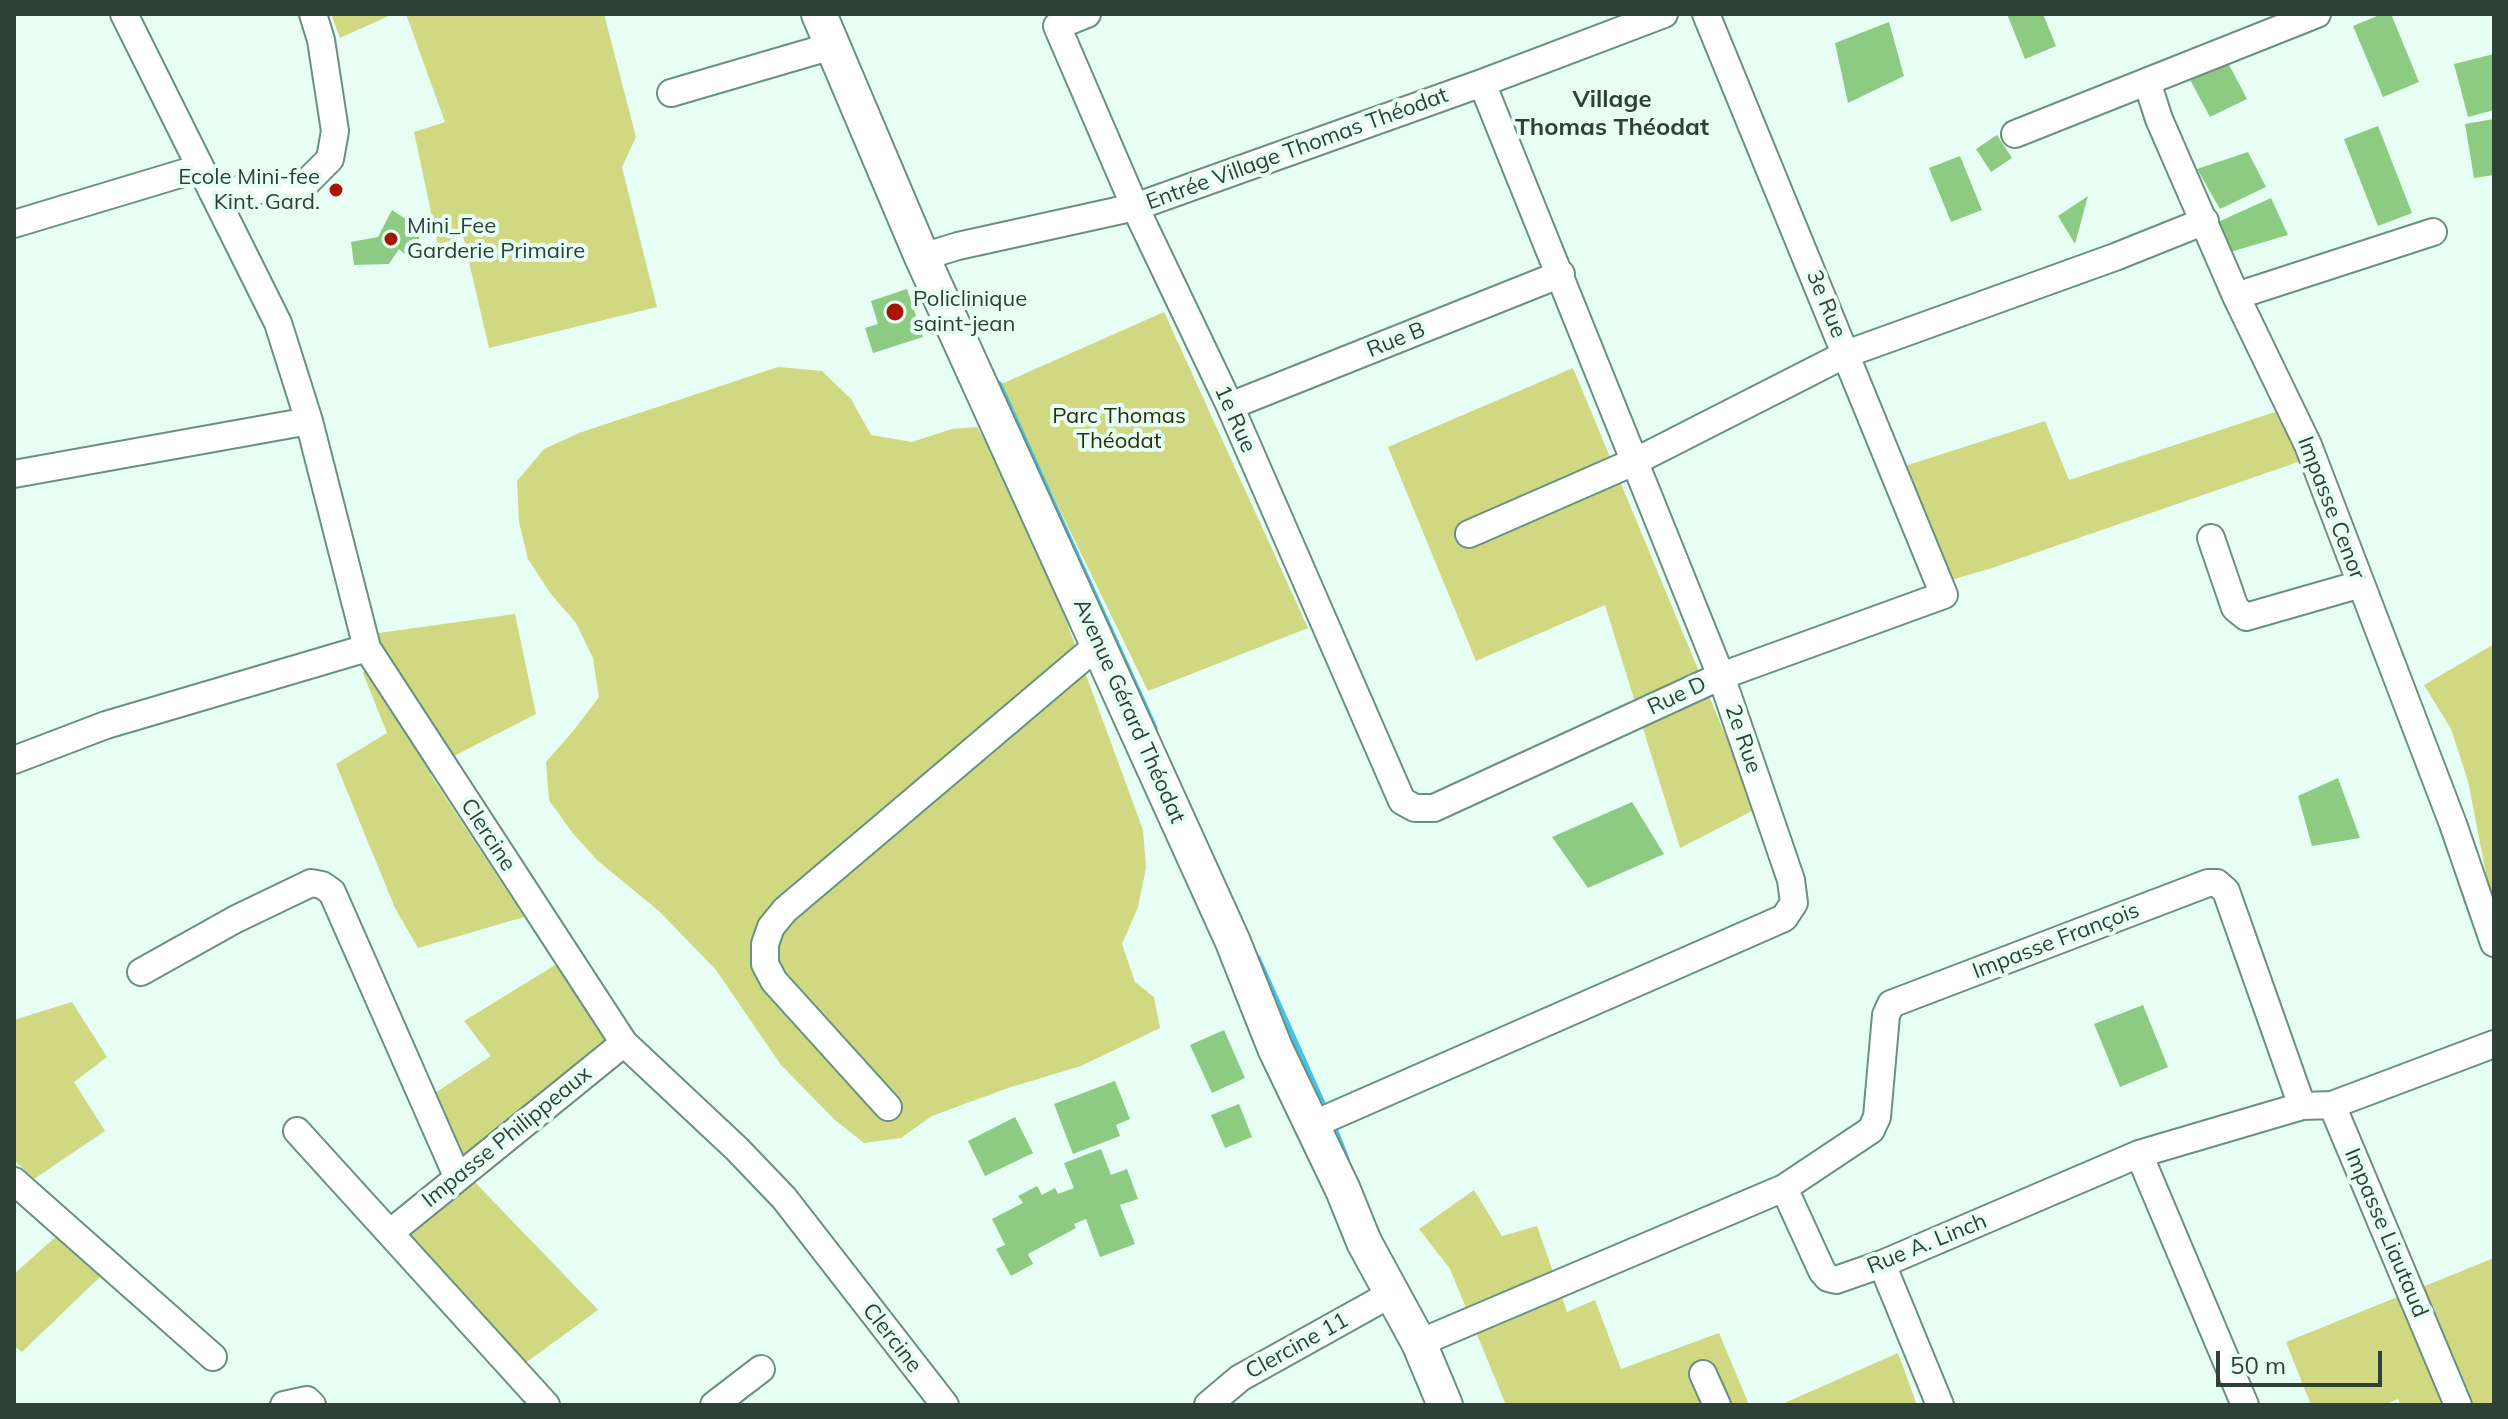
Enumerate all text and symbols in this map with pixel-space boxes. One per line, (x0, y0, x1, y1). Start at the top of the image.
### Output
street label: Entrée Village Thomas Théodat (1143, 82, 1451, 216)
district label: Village Thomas Théodat (1515, 86, 1709, 142)
place label: Ecole Mini-fee Kint. Gard. (178, 164, 320, 216)
marker: Ecole Mini-fee Kint. Gard. (327, 181, 345, 199)
place label: Mini_Fee Garderie Primaire (407, 213, 585, 264)
marker: Mini_Fee Garderie Primaire (382, 230, 400, 248)
street label: 3e Rue (1801, 266, 1851, 342)
place label: Policlinique saint-jean (913, 286, 1027, 338)
marker: Policlinique saint-jean (884, 301, 906, 323)
street label: Rue B (1363, 316, 1429, 364)
street label: 1e Rue (1209, 381, 1261, 457)
park label: Parc Thomas Théodat (1052, 403, 1186, 454)
street label: Impasse Cenor (2292, 433, 2370, 583)
street label: Avenue Gérard Théodat (1068, 595, 1190, 827)
street label: Rue D (1643, 671, 1711, 721)
street label: 2e Rue (1719, 701, 1767, 777)
street label: Clercine (455, 794, 521, 876)
street label: Impasse François (1969, 897, 2143, 985)
street label: Impasse Philippeaux (417, 1061, 597, 1213)
street label: Impasse Liautaud (2339, 1145, 2433, 1321)
street label: Rue A. Linch (1863, 1208, 1991, 1280)
street label: Clercine (857, 1298, 927, 1378)
street label: Clercine 11 (1241, 1307, 1353, 1385)
scale bar (2220, 1335, 2386, 1385)
text: 50 m (2230, 1350, 2286, 1380)

